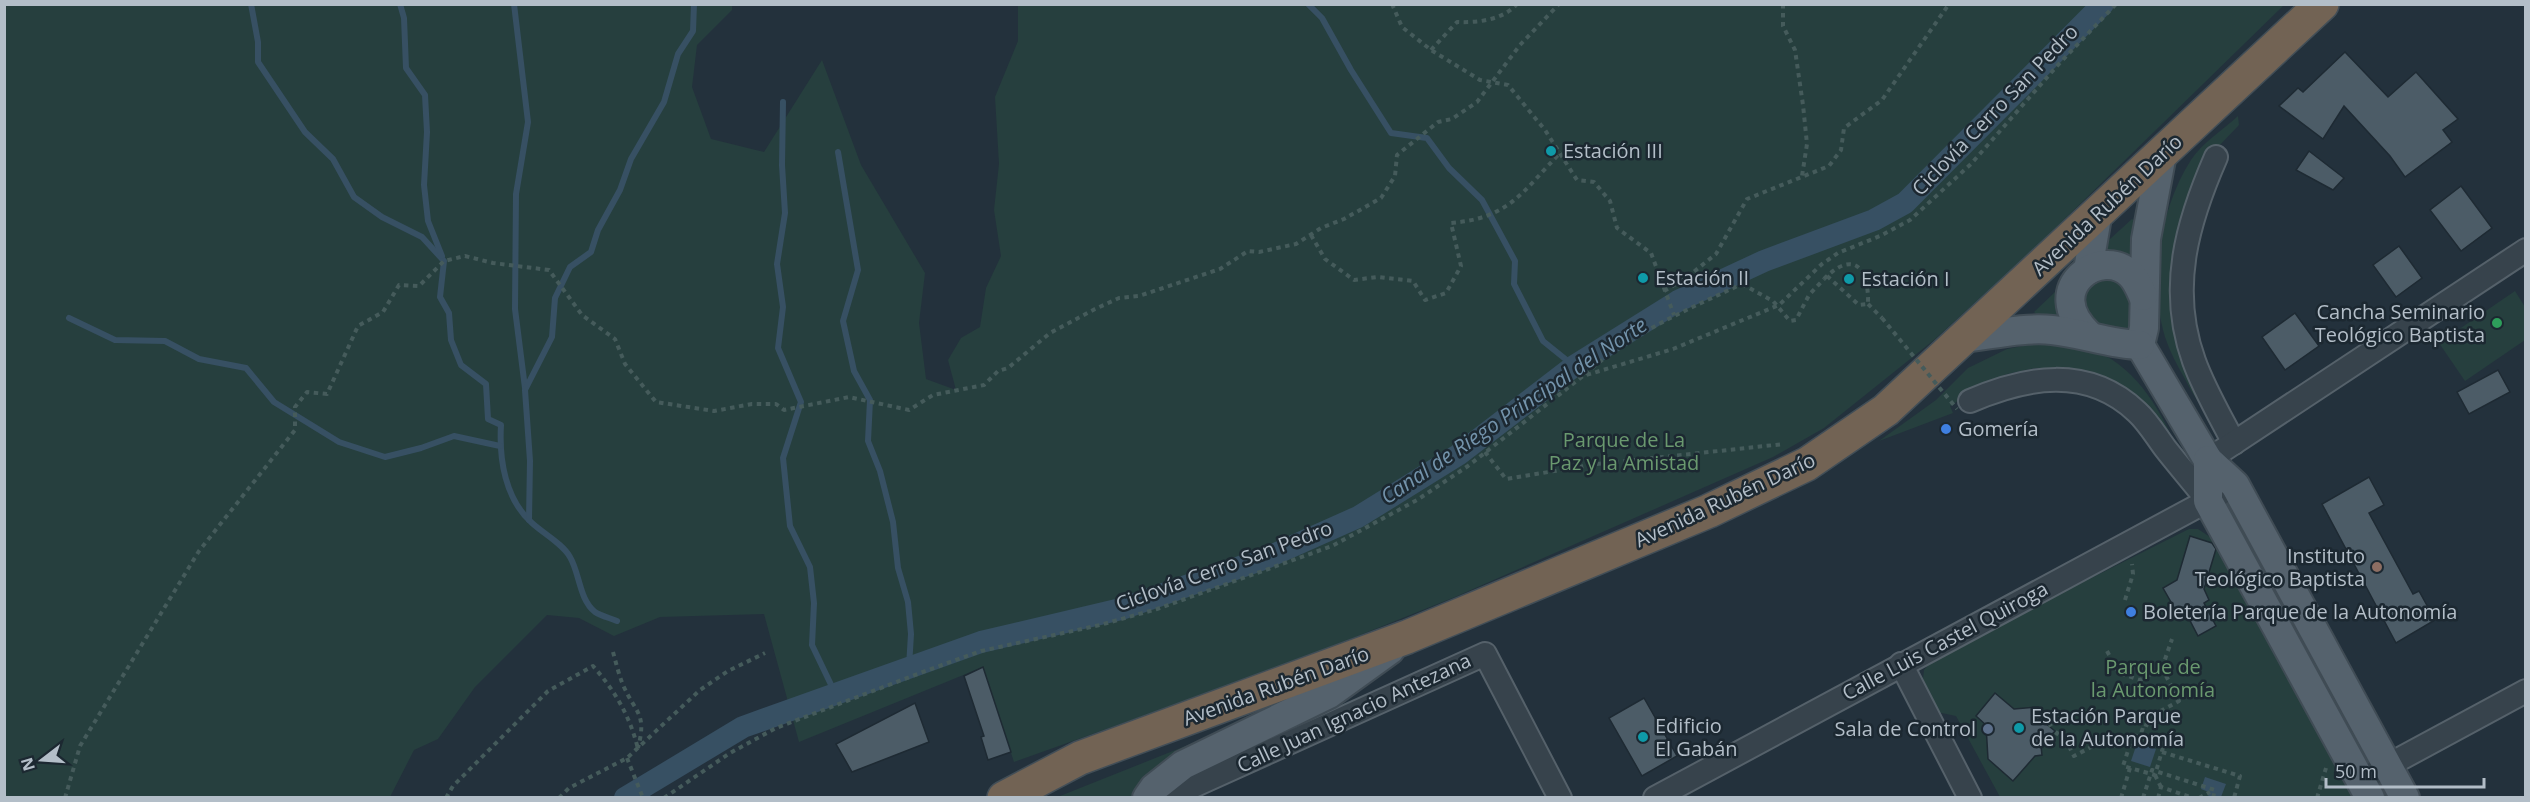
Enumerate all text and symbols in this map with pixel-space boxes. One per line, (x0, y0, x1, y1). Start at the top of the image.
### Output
street label: Ciclovía Cerro San Pedro (1906, 18, 2084, 201)
street label: Avenida Rubén Darío (2026, 128, 2188, 281)
place label: Estación III (1563, 137, 1663, 164)
marker: Estación III (1544, 144, 1558, 158)
place label: Estación II (1655, 264, 1749, 291)
place label: Estación I (1861, 265, 1950, 292)
marker: Estación II (1636, 271, 1650, 285)
marker: Estación I (1842, 272, 1856, 286)
place label: Cancha Seminario Teológico Baptista (2315, 298, 2485, 348)
water label: Canal de Riego Principal del Norte (1375, 310, 1652, 510)
marker: Cancha Seminario Teológico Baptista (2490, 316, 2504, 330)
place label: Gomería (1958, 415, 2039, 442)
marker: Gomería (1939, 422, 1953, 436)
park label: Parque de La Paz y la Amistad (1549, 426, 1699, 476)
street label: Avenida Rubén Darío (1630, 446, 1819, 553)
street label: Ciclovía Cerro San Pedro (1112, 514, 1336, 617)
place label: Instituto Teológico Baptista (2195, 542, 2365, 592)
marker: Instituto Teológico Baptista (2370, 560, 2384, 574)
street label: Calle Luis Castel Quiroga (1837, 575, 2052, 706)
place label: Boletería Parque de la Autonomía (2143, 598, 2457, 625)
marker: Boletería Parque de la Autonomía (2124, 605, 2138, 619)
street label: Avenida Rubén Darío (1179, 639, 1373, 732)
street label: Calle Juan Ignacio Antezana (1232, 646, 1475, 779)
park label: Parque de la Autonomía (2091, 653, 2215, 703)
place label: Estación Parque de la Autonomía (2031, 702, 2184, 752)
place label: Edificio El Gabán (1655, 712, 1738, 762)
place label: Sala de Control (1835, 715, 1976, 742)
marker: Estación Parque de la Autonomía (2012, 721, 2026, 735)
marker: Sala de Control (1981, 722, 1995, 736)
north arrow (12, 730, 72, 790)
marker: Edificio El Gabán (1636, 730, 1650, 744)
scale bar (2326, 751, 2484, 789)
text: N (15, 755, 40, 774)
text: 50 m (2335, 759, 2377, 783)

